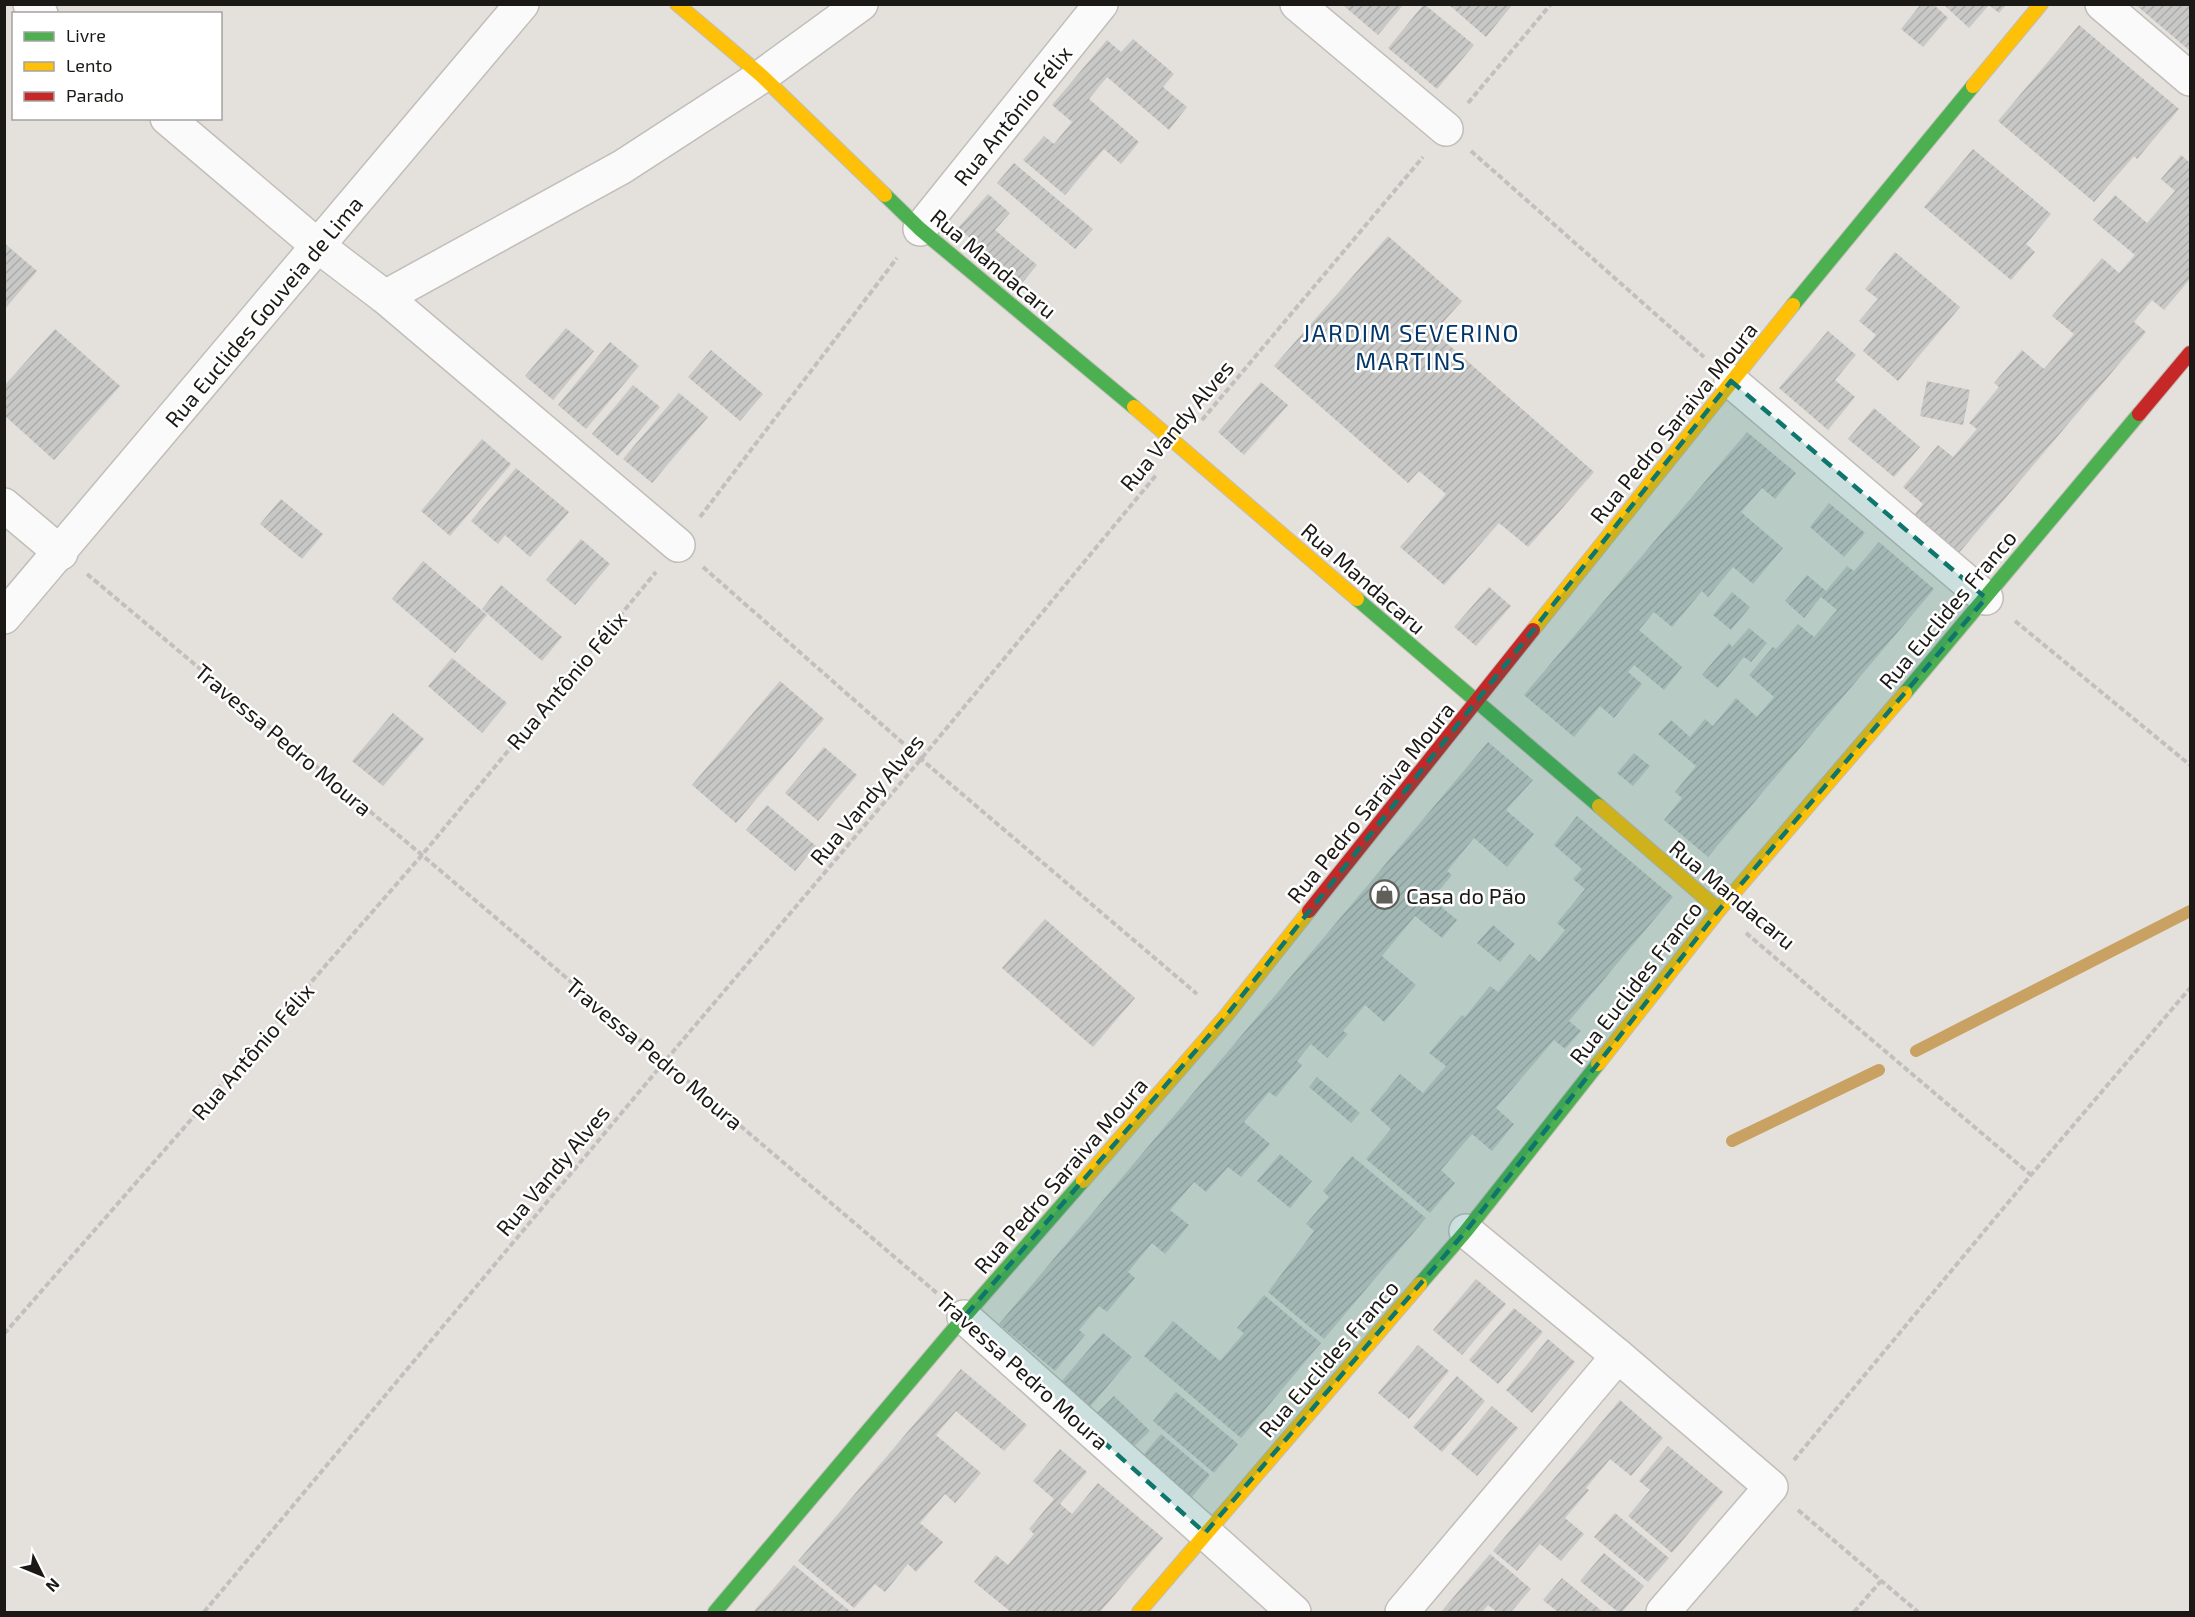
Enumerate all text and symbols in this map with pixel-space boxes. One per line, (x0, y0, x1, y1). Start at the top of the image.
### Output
legend (12, 12, 222, 120)
text: Livre (66, 24, 106, 46)
street label: Rua Antônio Félix (948, 39, 1077, 190)
text: Lento (66, 54, 112, 76)
text: Parado (66, 84, 124, 106)
street label: Rua Euclides Gouveia de Lima (159, 190, 367, 432)
street label: Rua Mandacaru (926, 203, 1062, 323)
street label: Rua Pedro Saraiva Moura (1584, 316, 1762, 528)
district label: JARDIM SEVERINO MARTINS (1302, 318, 1520, 375)
street label: Rua Vandy Alves (1114, 354, 1238, 496)
street label: Rua Mandacaru (1297, 517, 1431, 639)
street label: Rua Euclides Franco (1873, 524, 2021, 694)
street label: Rua Antônio Félix (501, 605, 632, 754)
street label: Travessa Pedro Moura (190, 657, 378, 821)
street label: Rua Pedro Saraiva Moura (1281, 696, 1459, 908)
street label: Rua Vandy Alves (804, 728, 928, 870)
street label: Rua Mandacaru (1665, 834, 1801, 954)
shop icon: Casa do Pão (1369, 879, 1401, 911)
place label: Casa do Pão (1406, 882, 1526, 908)
street label: Rua Euclides Franco (1563, 895, 1707, 1069)
street label: Travessa Pedro Moura (561, 971, 749, 1135)
street label: Rua Antônio Félix (186, 977, 319, 1125)
street label: Rua Pedro Saraiva Moura (968, 1072, 1152, 1278)
street label: Rua Vandy Alves (490, 1099, 614, 1241)
street label: Rua Euclides Franco (1253, 1274, 1403, 1442)
street label: Travessa Pedro Moura (932, 1286, 1114, 1454)
north arrow (12, 1545, 72, 1605)
text: N (42, 1575, 64, 1596)

